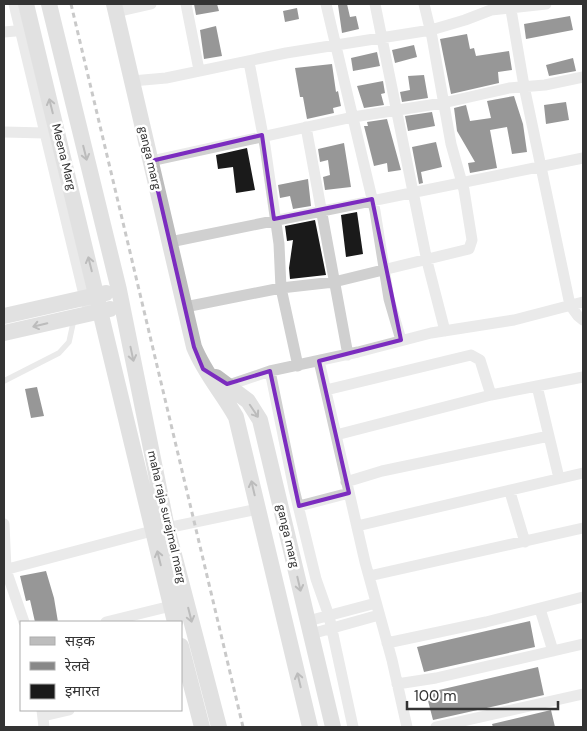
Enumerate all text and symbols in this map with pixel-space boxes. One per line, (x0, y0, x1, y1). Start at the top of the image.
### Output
one-way arrow (46, 98, 55, 114)
street label: Meena Marg (48, 122, 80, 192)
street label: ganga marg (135, 125, 165, 192)
one-way arrow (81, 145, 90, 161)
one-way arrow (85, 256, 94, 272)
one-way arrow (33, 321, 49, 330)
one-way arrow (127, 345, 137, 361)
one-way arrow (249, 403, 259, 417)
street label: maha raja surajmal marg (144, 449, 190, 585)
one-way arrow (248, 480, 257, 496)
street label: ganga marg (273, 503, 303, 570)
one-way arrow (154, 551, 163, 567)
one-way arrow (295, 576, 304, 592)
one-way arrow (186, 606, 195, 622)
legend (20, 621, 182, 711)
text: सड़क (65, 631, 95, 651)
text: रेलवे (64, 656, 90, 676)
one-way arrow (294, 672, 303, 688)
scale bar (407, 678, 558, 710)
text: इमारत (65, 681, 100, 701)
text: 100 m (414, 686, 457, 706)

